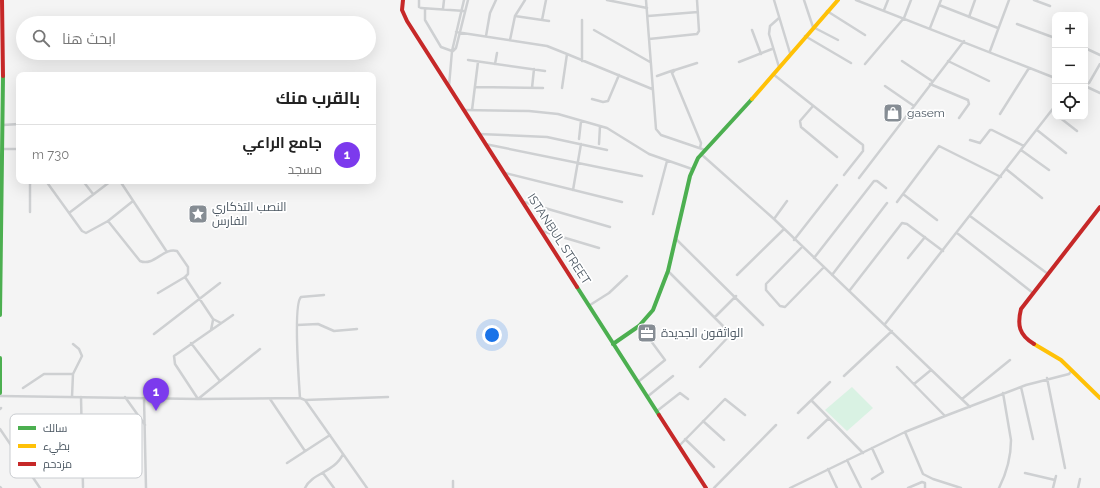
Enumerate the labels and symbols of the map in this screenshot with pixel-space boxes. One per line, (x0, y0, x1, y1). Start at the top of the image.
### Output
shop icon: gasem (882, 102, 904, 124)
place label: gasem (907, 106, 945, 120)
street label: ISTANBUL STREET (524, 191, 594, 288)
place label: النصب التذكاري الفارس (212, 200, 287, 228)
place icon: النصب التذكاري الفارس (187, 203, 209, 225)
office icon: الواثقون الجديدة (636, 322, 658, 344)
your location (482, 325, 502, 345)
place label: الواثقون الجديدة (661, 326, 743, 340)
pin: 1 (143, 378, 169, 411)
legend (10, 414, 142, 478)
text: سالك (43, 422, 67, 435)
text: بطيء (43, 440, 70, 455)
text: مزدحم (43, 458, 72, 472)

